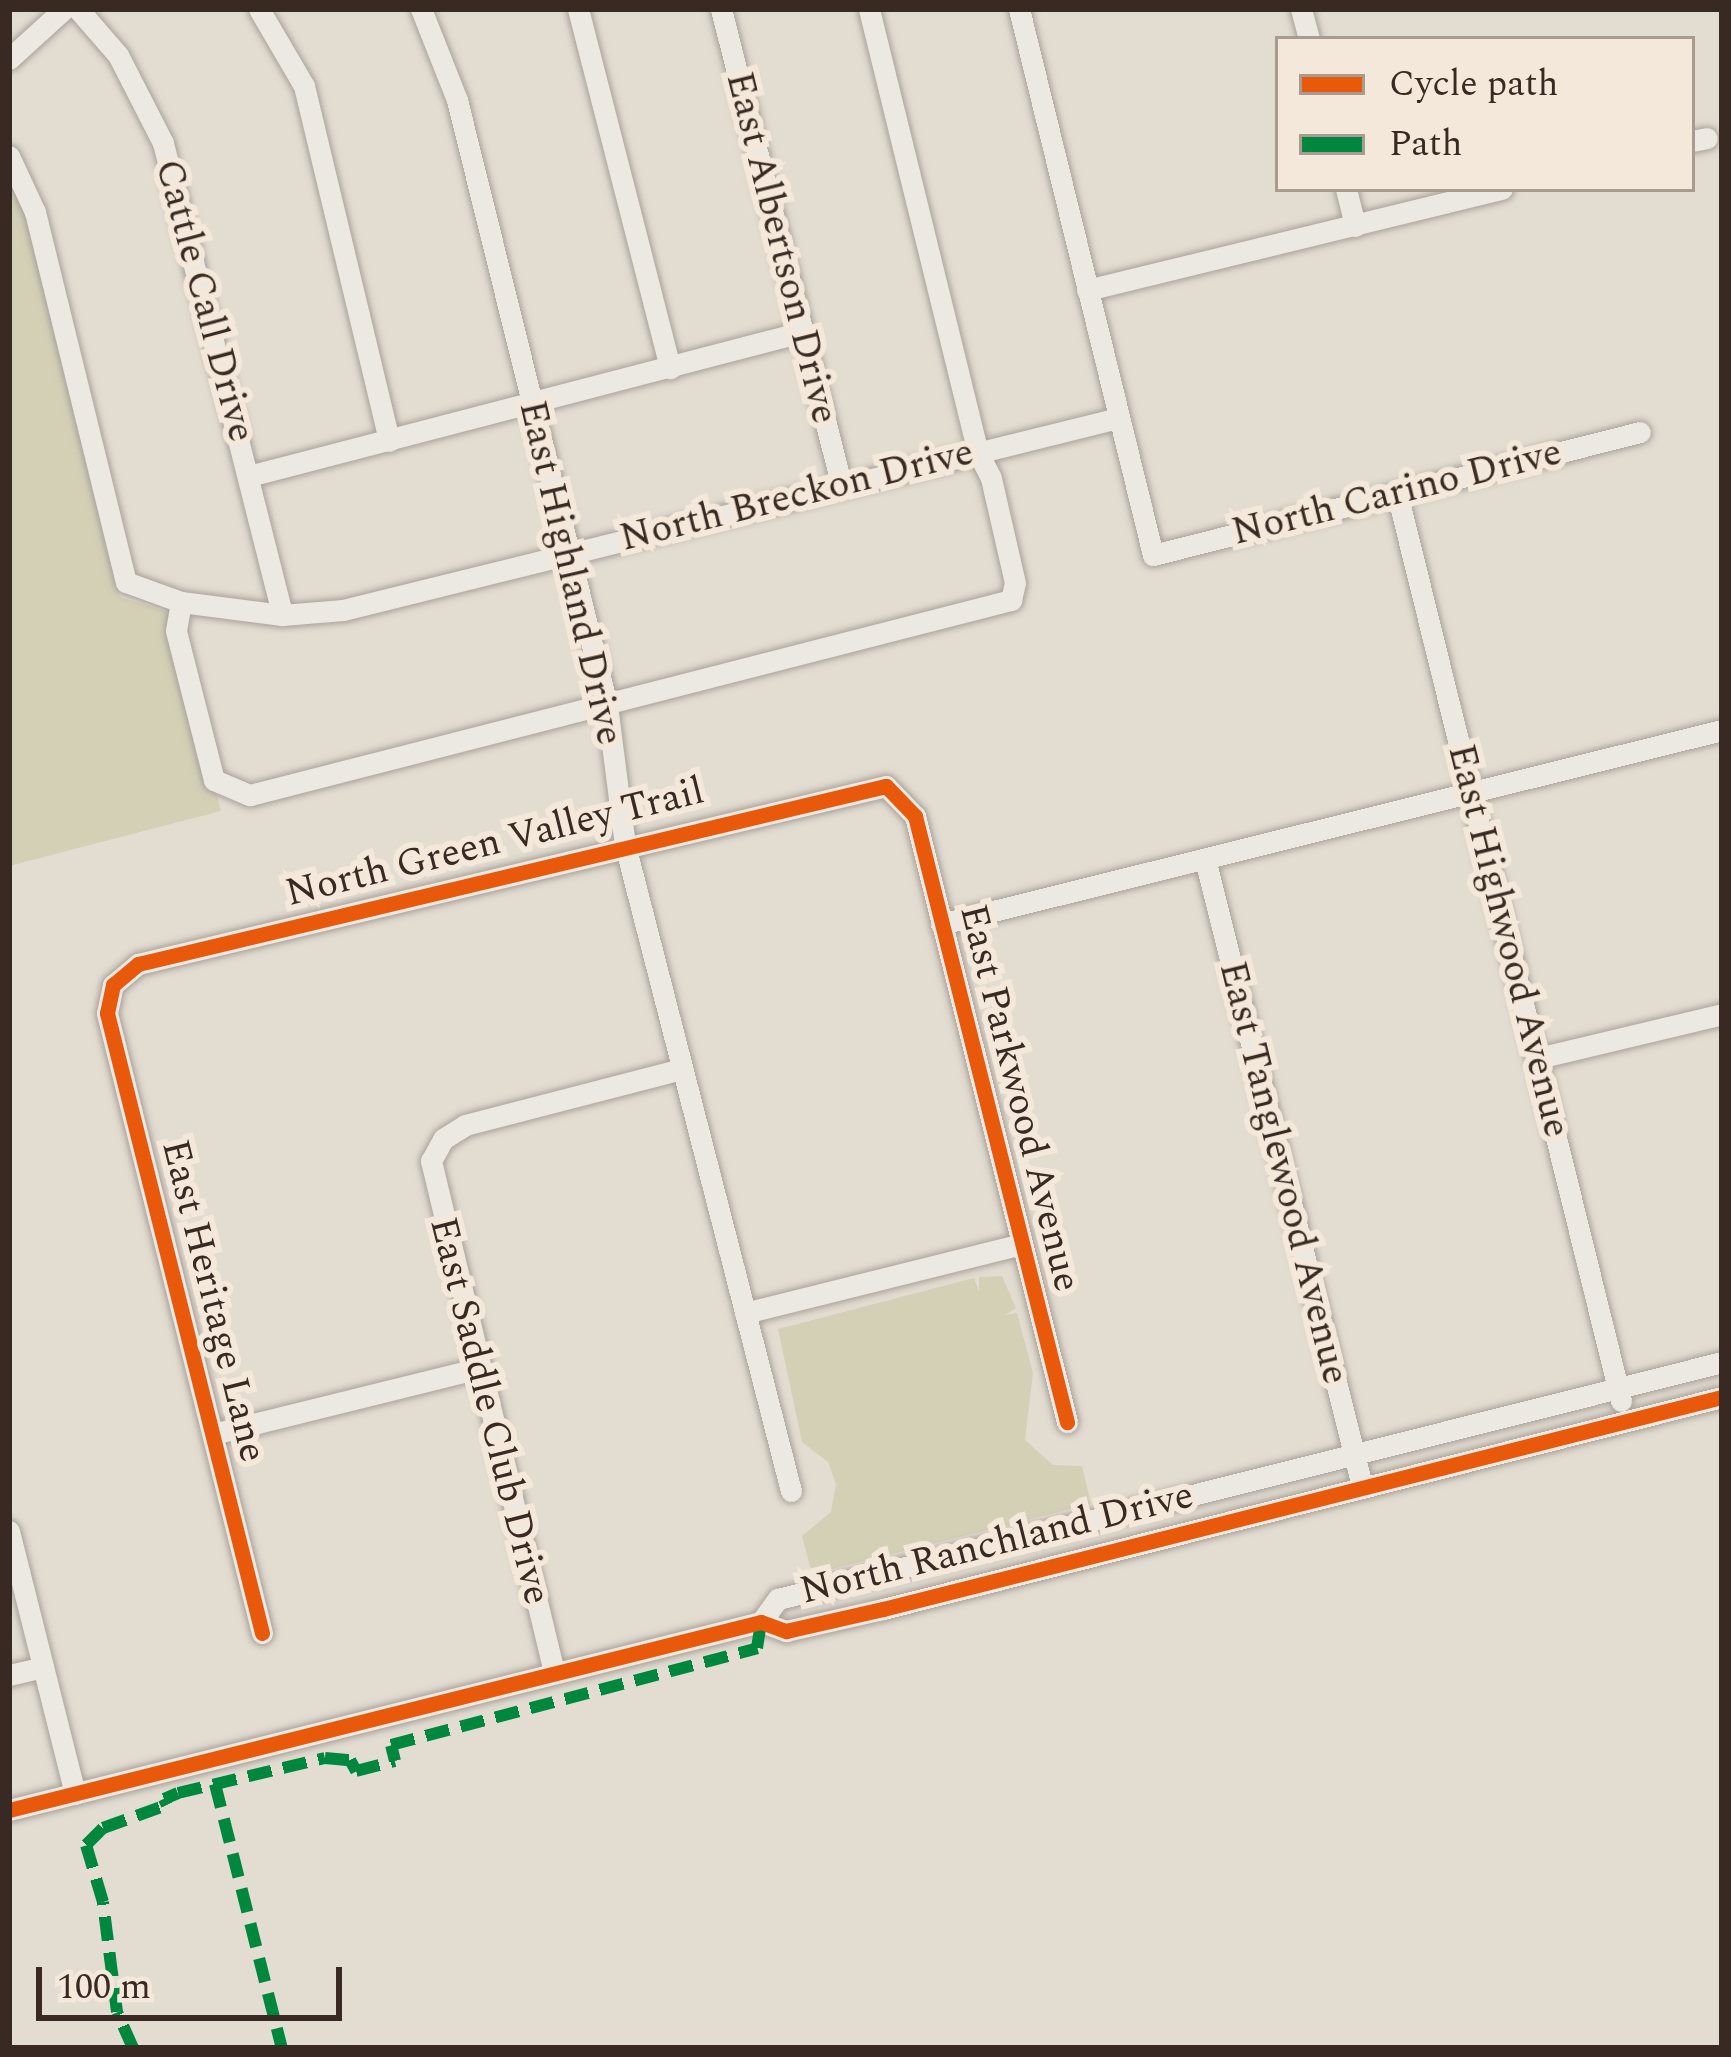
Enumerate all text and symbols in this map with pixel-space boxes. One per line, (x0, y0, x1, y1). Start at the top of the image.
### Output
legend (1275, 36, 1695, 192)
text: Cycle path (1389, 57, 1559, 112)
street label: East Albertson Drive (715, 67, 847, 429)
text: Path (1389, 117, 1463, 172)
street label: Cattle Call Drive (144, 155, 264, 447)
street label: East Highland Drive (508, 396, 632, 750)
street label: North Breckon Drive (615, 429, 979, 563)
street label: North Carino Drive (1227, 429, 1567, 557)
street label: East Highwood Avenue (1436, 739, 1580, 1143)
street label: North Green Valley Trail (281, 768, 709, 918)
street label: East Parkwood Avenue (948, 900, 1090, 1296)
street label: East Tanglewood Avenue (1208, 957, 1358, 1389)
street label: East Heritage Lane (150, 1135, 276, 1467)
street label: East Saddle Club Drive (418, 1212, 560, 1610)
street label: North Ranchland Drive (796, 1472, 1198, 1616)
scale bar (42, 1943, 348, 2017)
text: 100 m (57, 1960, 151, 2015)

